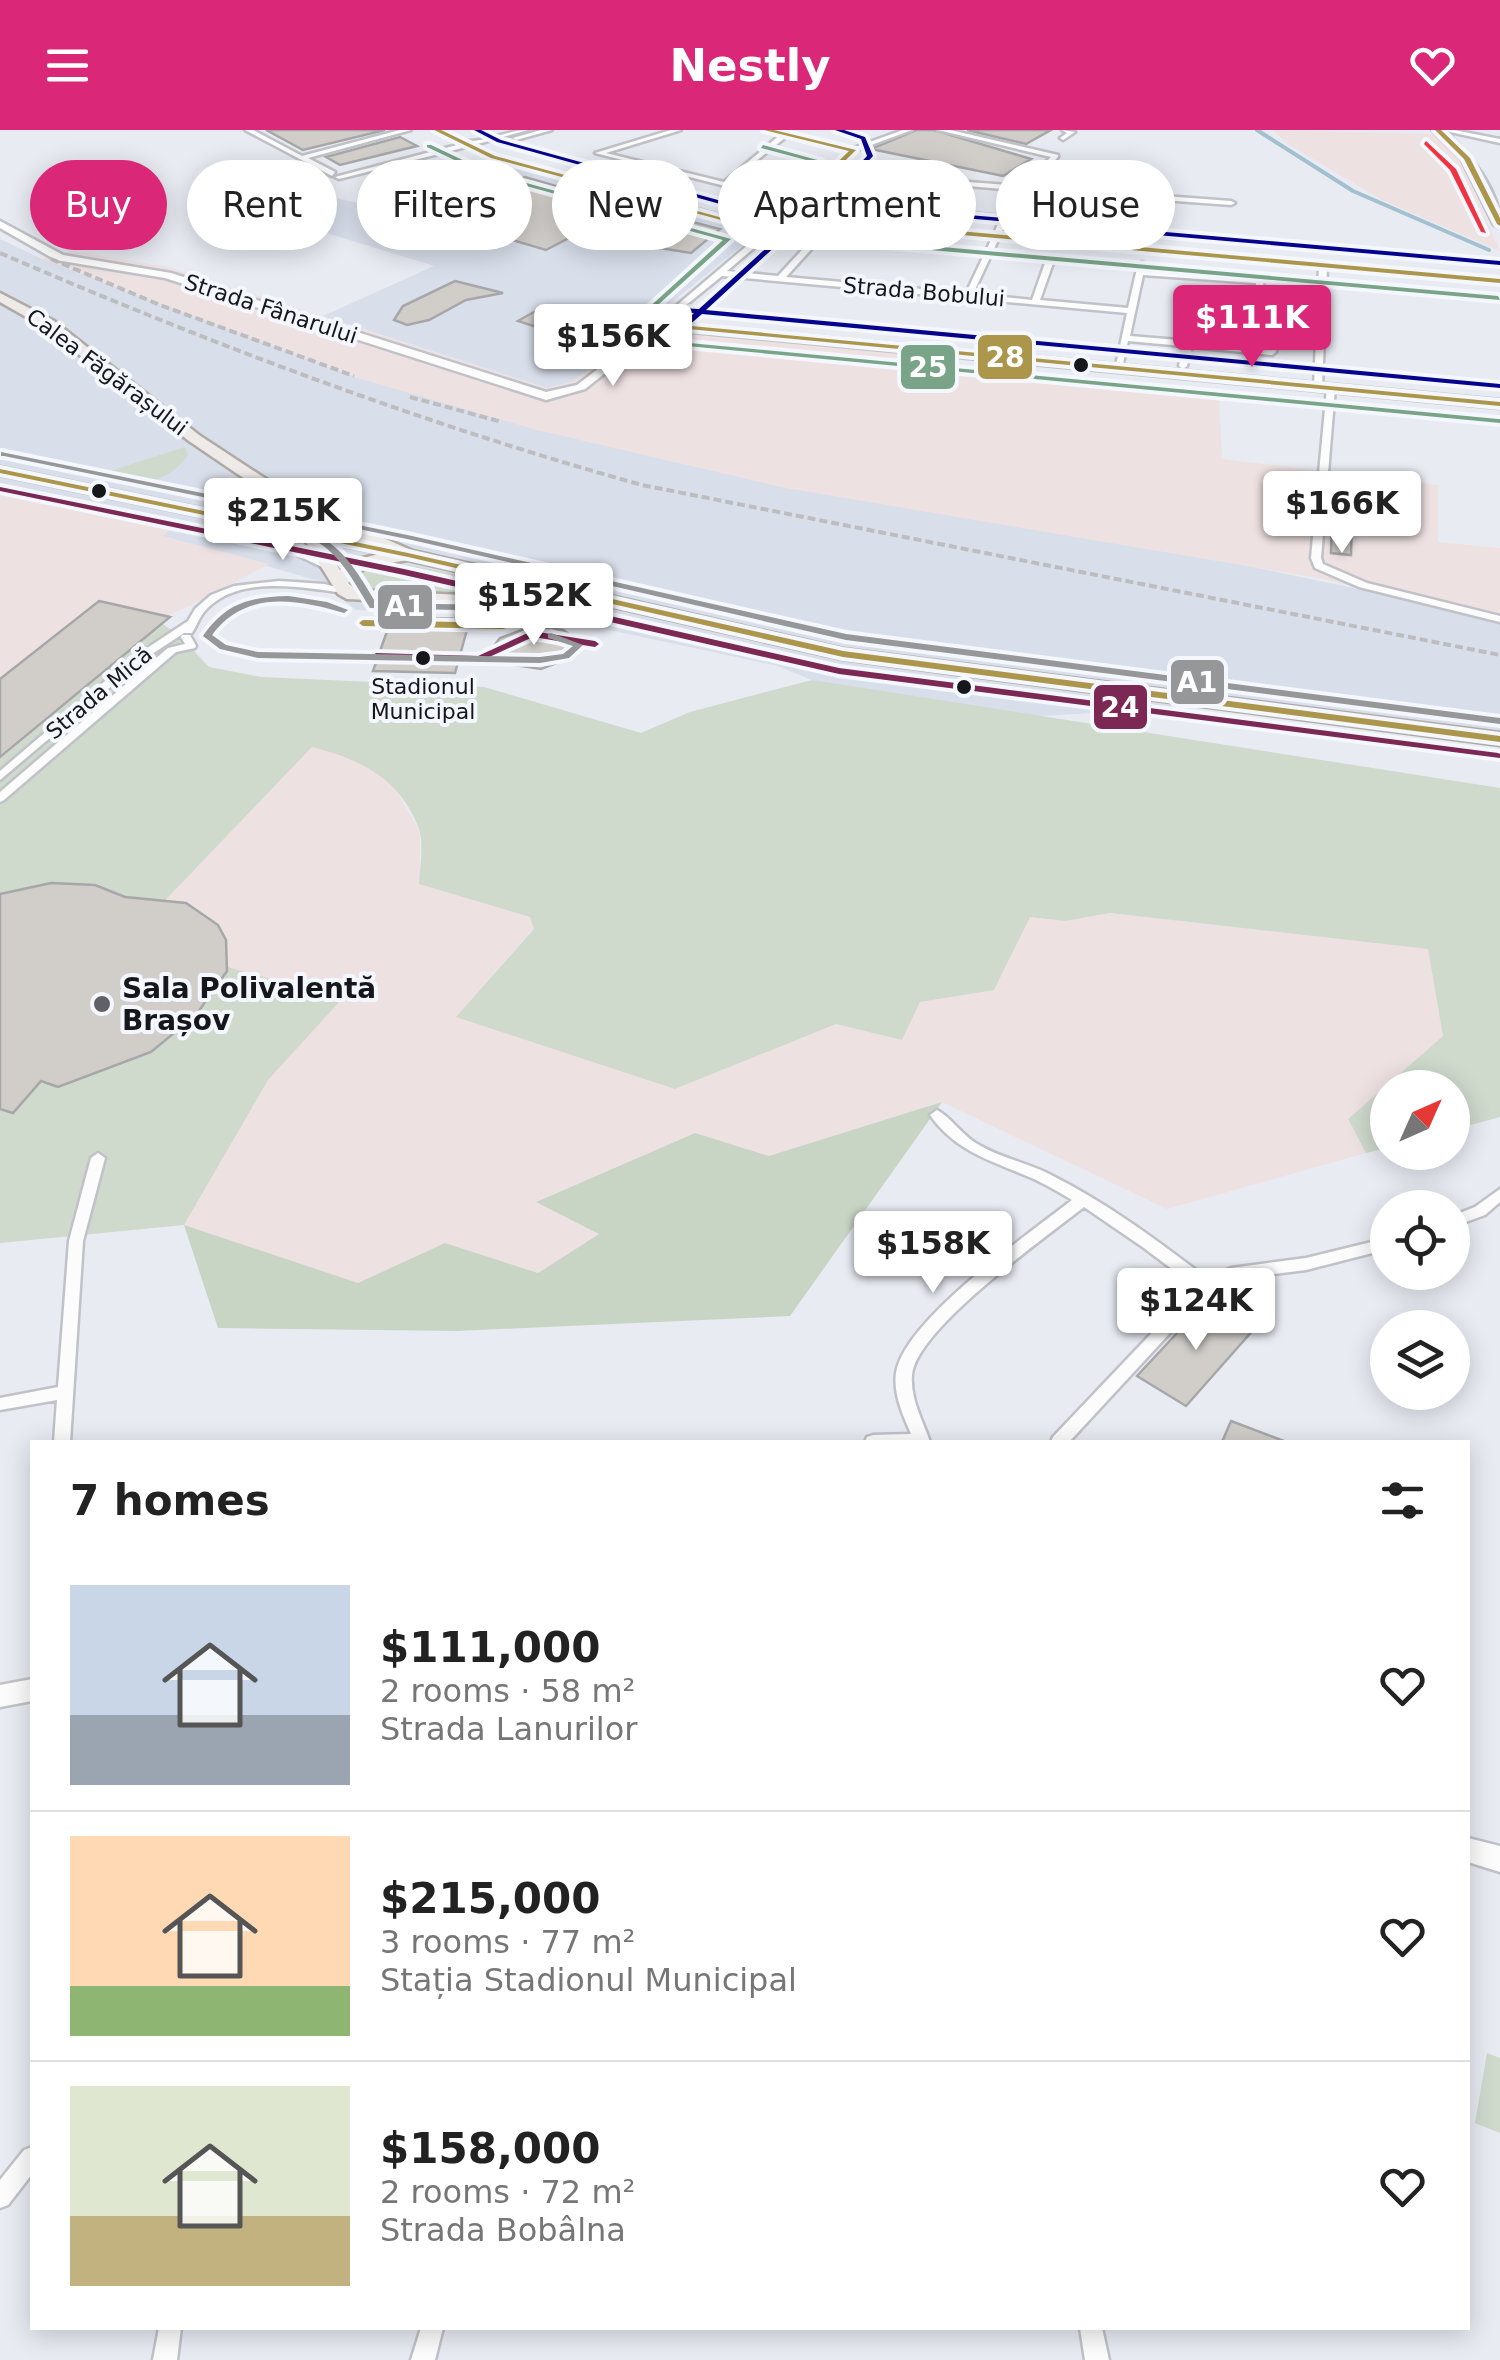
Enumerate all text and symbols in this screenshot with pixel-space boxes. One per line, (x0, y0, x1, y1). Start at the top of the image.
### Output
icon: menu (40, 38, 95, 93)
icon: heart (1405, 38, 1460, 93)
text: Nestly (669, 39, 831, 92)
chip: Buy (30, 160, 167, 250)
chip: Rent (187, 160, 337, 250)
chip: Filters (357, 160, 532, 250)
chip: New (552, 160, 698, 250)
chip: Apartment (718, 160, 976, 250)
chip: House (996, 160, 1175, 250)
street label: Strada Fânarului (181, 269, 361, 349)
street label: Strada Bobului (842, 272, 1006, 312)
pin: $111K (1182, 285, 1322, 370)
text: $111K (1195, 298, 1309, 336)
street label: Calea Făgărașului (22, 303, 192, 441)
pin: $156K (543, 304, 683, 389)
text: $156K (556, 317, 670, 355)
line badge: 28 (976, 333, 1034, 381)
text: 28 (986, 341, 1024, 374)
line badge: 25 (899, 343, 957, 391)
text: 25 (909, 351, 947, 384)
unlabelled marker (1071, 355, 1091, 375)
pin: $166K (1272, 471, 1412, 556)
pin: $215K (213, 478, 353, 563)
unlabelled marker (89, 481, 109, 501)
text: $166K (1285, 484, 1399, 522)
text: $215K (226, 491, 340, 529)
pin: $152K (464, 563, 604, 648)
text: $152K (477, 576, 591, 614)
line badge: A1 (376, 583, 434, 631)
text: A1 (384, 590, 426, 623)
street label: Strada Mică (41, 642, 157, 744)
marker: Stadionul Municipal (413, 648, 433, 668)
line badge: A1 (1169, 658, 1226, 706)
text: A1 (1176, 666, 1218, 699)
place label: Stadionul Municipal (371, 674, 475, 724)
unlabelled marker (954, 677, 974, 697)
line badge: 24 (1092, 683, 1149, 731)
text: 24 (1101, 691, 1139, 724)
place label: Sala Polivalentă Brașov (122, 972, 376, 1037)
marker: Sala Polivalentă Brașov (91, 993, 113, 1015)
north arrow (1370, 1070, 1470, 1170)
map controls (1370, 1070, 1470, 1410)
button: locate (1370, 1190, 1470, 1290)
pin: $158K (863, 1211, 1003, 1296)
text: $158K (876, 1224, 990, 1262)
pin: $124K (1126, 1268, 1266, 1353)
text: $124K (1139, 1281, 1253, 1319)
button: layers (1370, 1310, 1470, 1410)
icon: filters (1375, 1473, 1430, 1528)
text: 7 homes (70, 1476, 270, 1525)
text: $111,000 (380, 1623, 601, 1672)
icon: home (150, 1625, 270, 1745)
icon: heart (1375, 1658, 1430, 1713)
text: 2 rooms · 58 m² (380, 1672, 635, 1710)
text: Strada Lanurilor (380, 1710, 637, 1748)
text: $215,000 (380, 1874, 601, 1923)
icon: home (150, 1876, 270, 1996)
icon: heart (1375, 1909, 1430, 1964)
text: 3 rooms · 77 m² (380, 1923, 635, 1961)
text: Stația Stadionul Municipal (380, 1961, 797, 1999)
text: $158,000 (380, 2124, 601, 2173)
icon: home (150, 2126, 270, 2246)
icon: heart (1375, 2159, 1430, 2214)
text: 2 rooms · 72 m² (380, 2173, 635, 2211)
text: Strada Bobâlna (380, 2211, 626, 2249)

